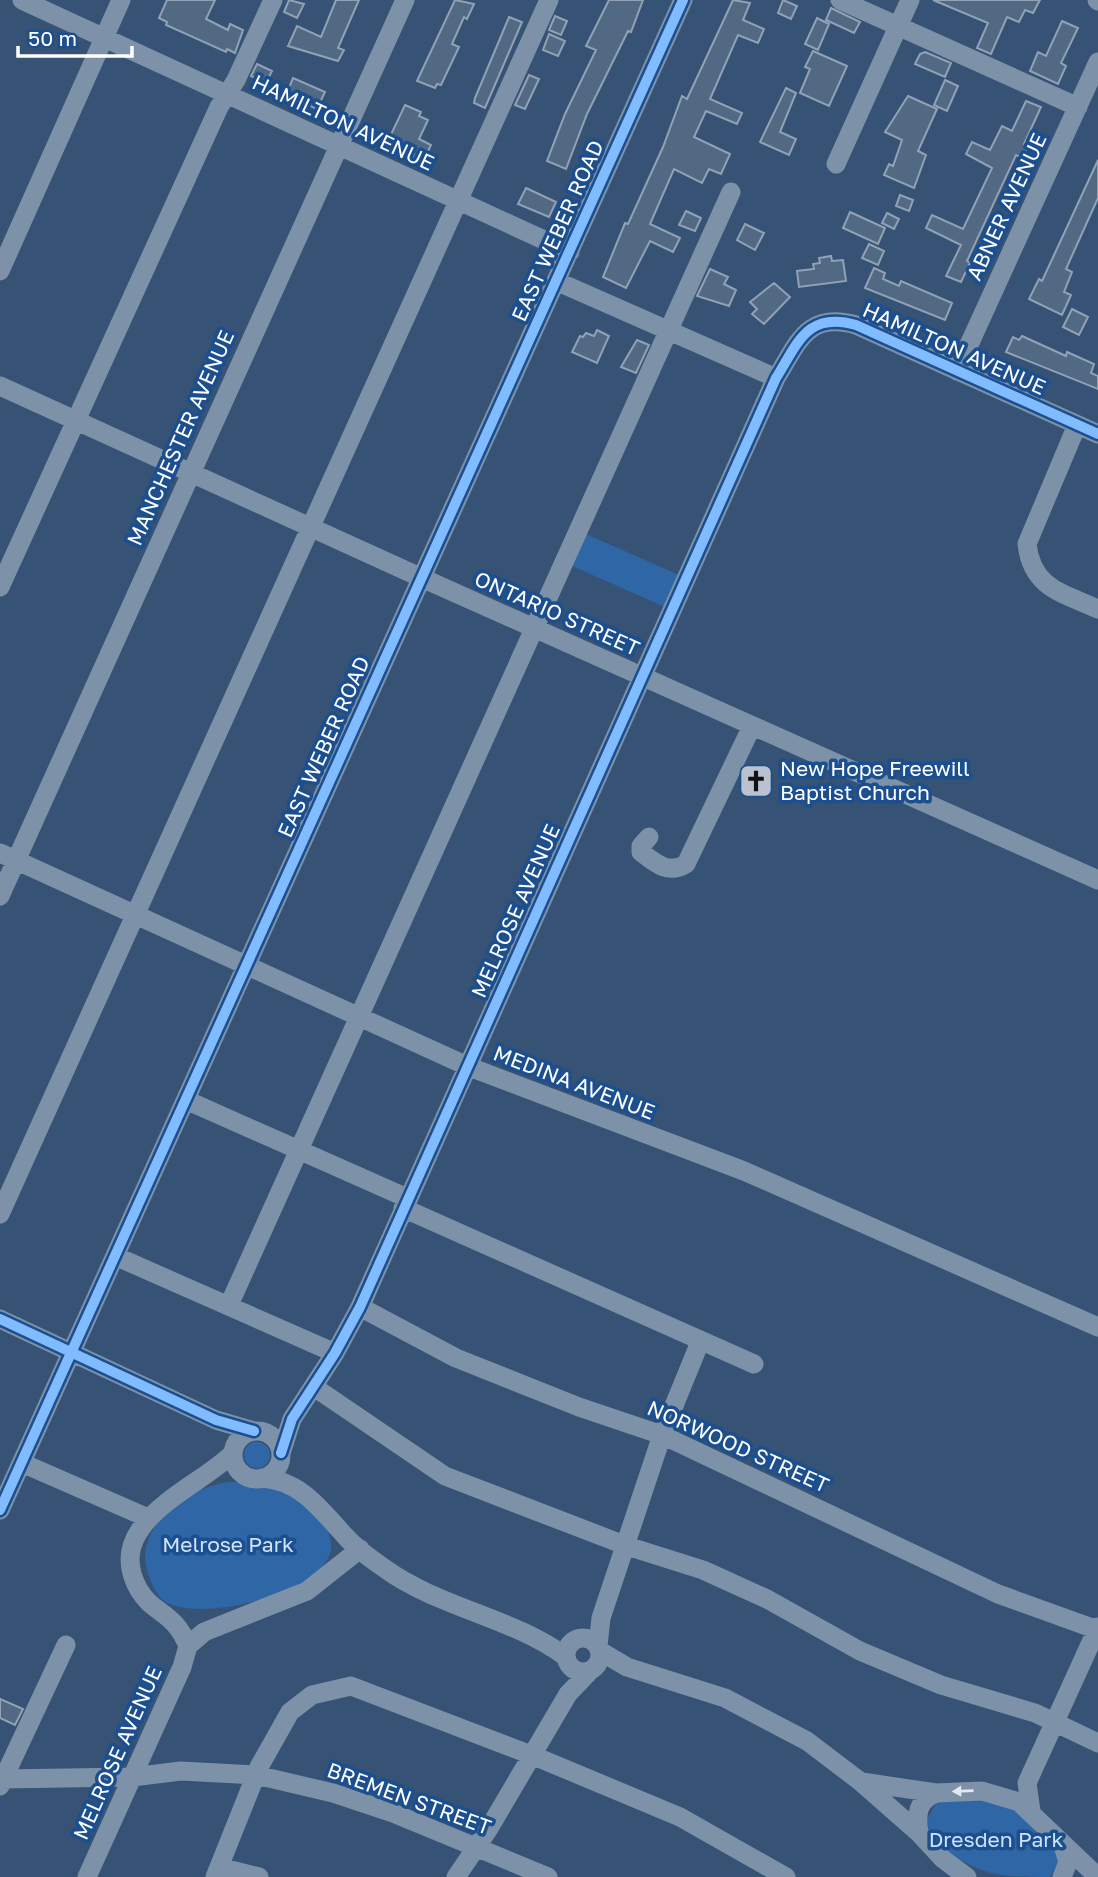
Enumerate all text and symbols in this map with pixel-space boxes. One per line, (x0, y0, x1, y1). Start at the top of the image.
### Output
scale bar (18, 14, 131, 58)
text: 50 m (28, 25, 77, 51)
street label: HAMILTON AVENUE (248, 69, 438, 176)
street label: ABNER AVENUE (961, 129, 1052, 284)
street label: EAST WEBER ROAD (505, 136, 609, 325)
street label: HAMILTON AVENUE (859, 296, 1050, 400)
street label: MANCHESTER AVENUE (121, 326, 239, 549)
street label: ONTARIO STREET (471, 565, 644, 661)
street label: EAST WEBER ROAD (271, 652, 375, 841)
place label: New Hope Freewill Baptist Church (780, 755, 970, 805)
church icon: New Hope Freewill Baptist Church (737, 762, 775, 800)
street label: MELROSE AVENUE (465, 820, 565, 1001)
street label: MEDINA AVENUE (490, 1039, 659, 1125)
street label: NORWOOD STREET (644, 1394, 833, 1498)
park label: Melrose Park (162, 1531, 294, 1557)
street label: MELROSE AVENUE (67, 1662, 167, 1843)
street label: BREMEN STREET (324, 1756, 495, 1840)
one-way arrow (952, 1786, 974, 1797)
park label: Dresden Park (929, 1826, 1063, 1852)

